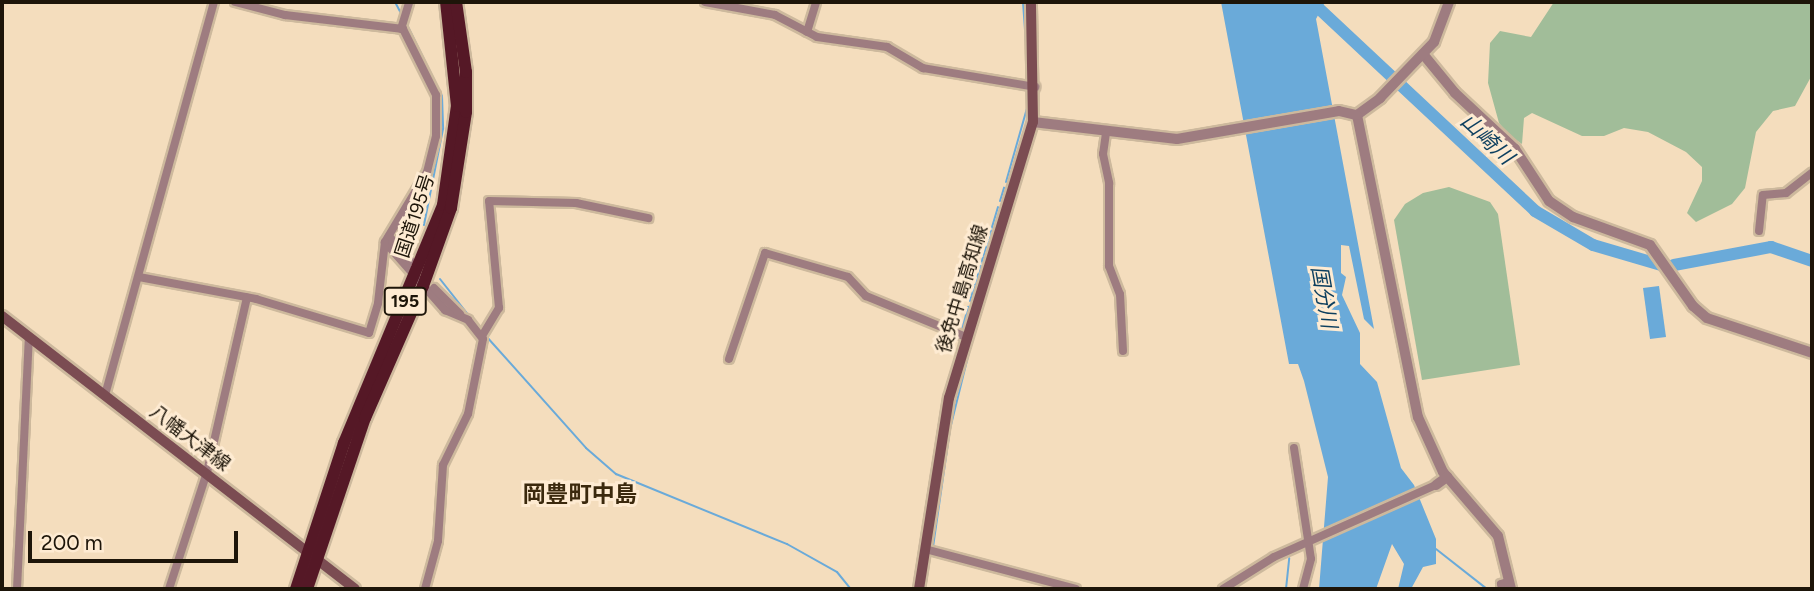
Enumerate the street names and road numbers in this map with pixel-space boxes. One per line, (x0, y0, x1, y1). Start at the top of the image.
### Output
street label: 国道195号 (391, 171, 439, 261)
street label: 後免中島高知線 (932, 222, 992, 356)
road number: 195 (382, 286, 428, 316)
street label: 八幡大津線 (145, 400, 235, 476)

